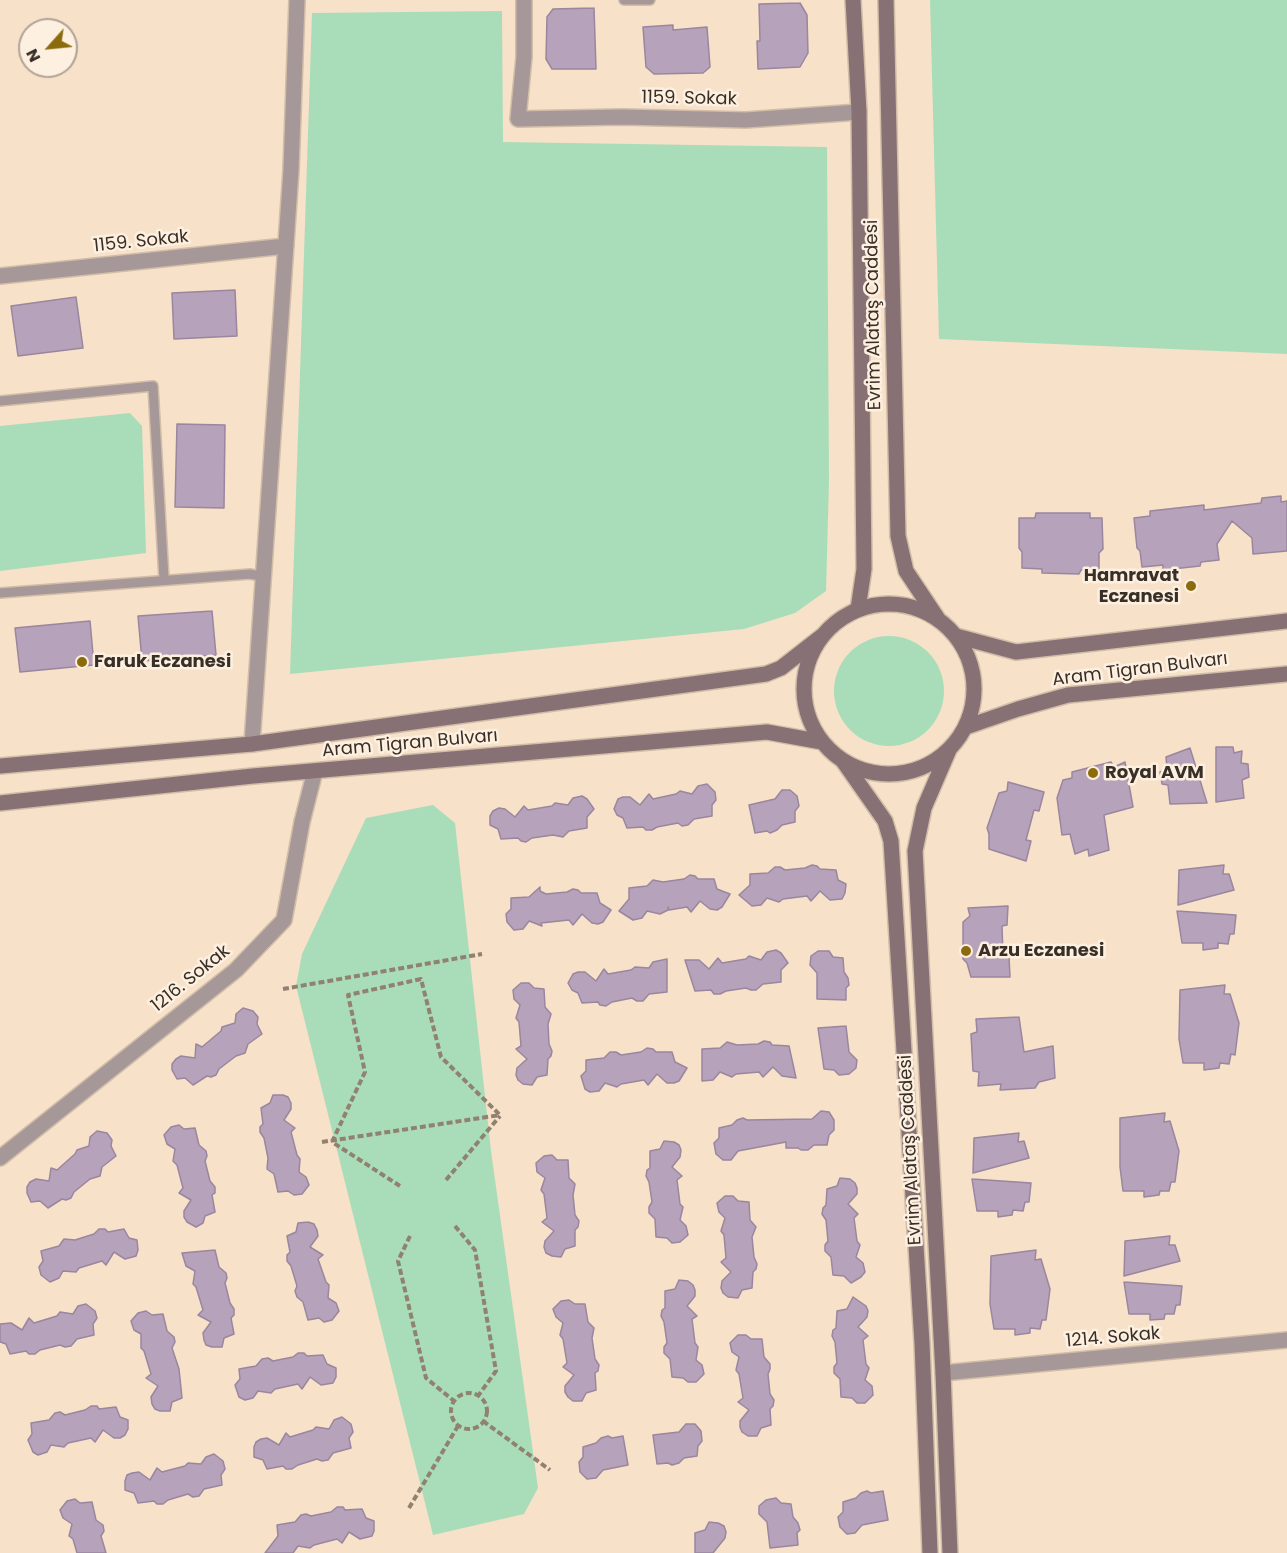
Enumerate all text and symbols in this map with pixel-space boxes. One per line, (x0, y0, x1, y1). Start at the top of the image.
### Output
north arrow (18, 18, 78, 78)
text: N (20, 45, 46, 66)
street label: 1159. Sokak (641, 87, 737, 111)
street label: Evrim Alataş Caddesi (862, 219, 886, 411)
street label: 1159. Sokak (92, 226, 190, 258)
place label: Hamravat Eczanesi (1084, 565, 1179, 608)
marker: Hamravat Eczanesi (1184, 579, 1198, 593)
street label: Aram Tigran Bulvarı (1051, 649, 1229, 691)
place label: Faruk Eczanesi (94, 651, 231, 673)
marker: Faruk Eczanesi (75, 655, 89, 669)
street label: Aram Tigran Bulvarı (321, 726, 499, 762)
place label: Royal AVM (1105, 762, 1204, 784)
marker: Royal AVM (1086, 766, 1100, 780)
place label: Arzu Eczanesi (978, 940, 1104, 962)
street label: 1216. Sokak (147, 941, 235, 1017)
marker: Arzu Eczanesi (959, 944, 973, 958)
street label: Evrim Alataş Caddesi (895, 1054, 927, 1246)
street label: 1214. Sokak (1065, 1323, 1161, 1353)

